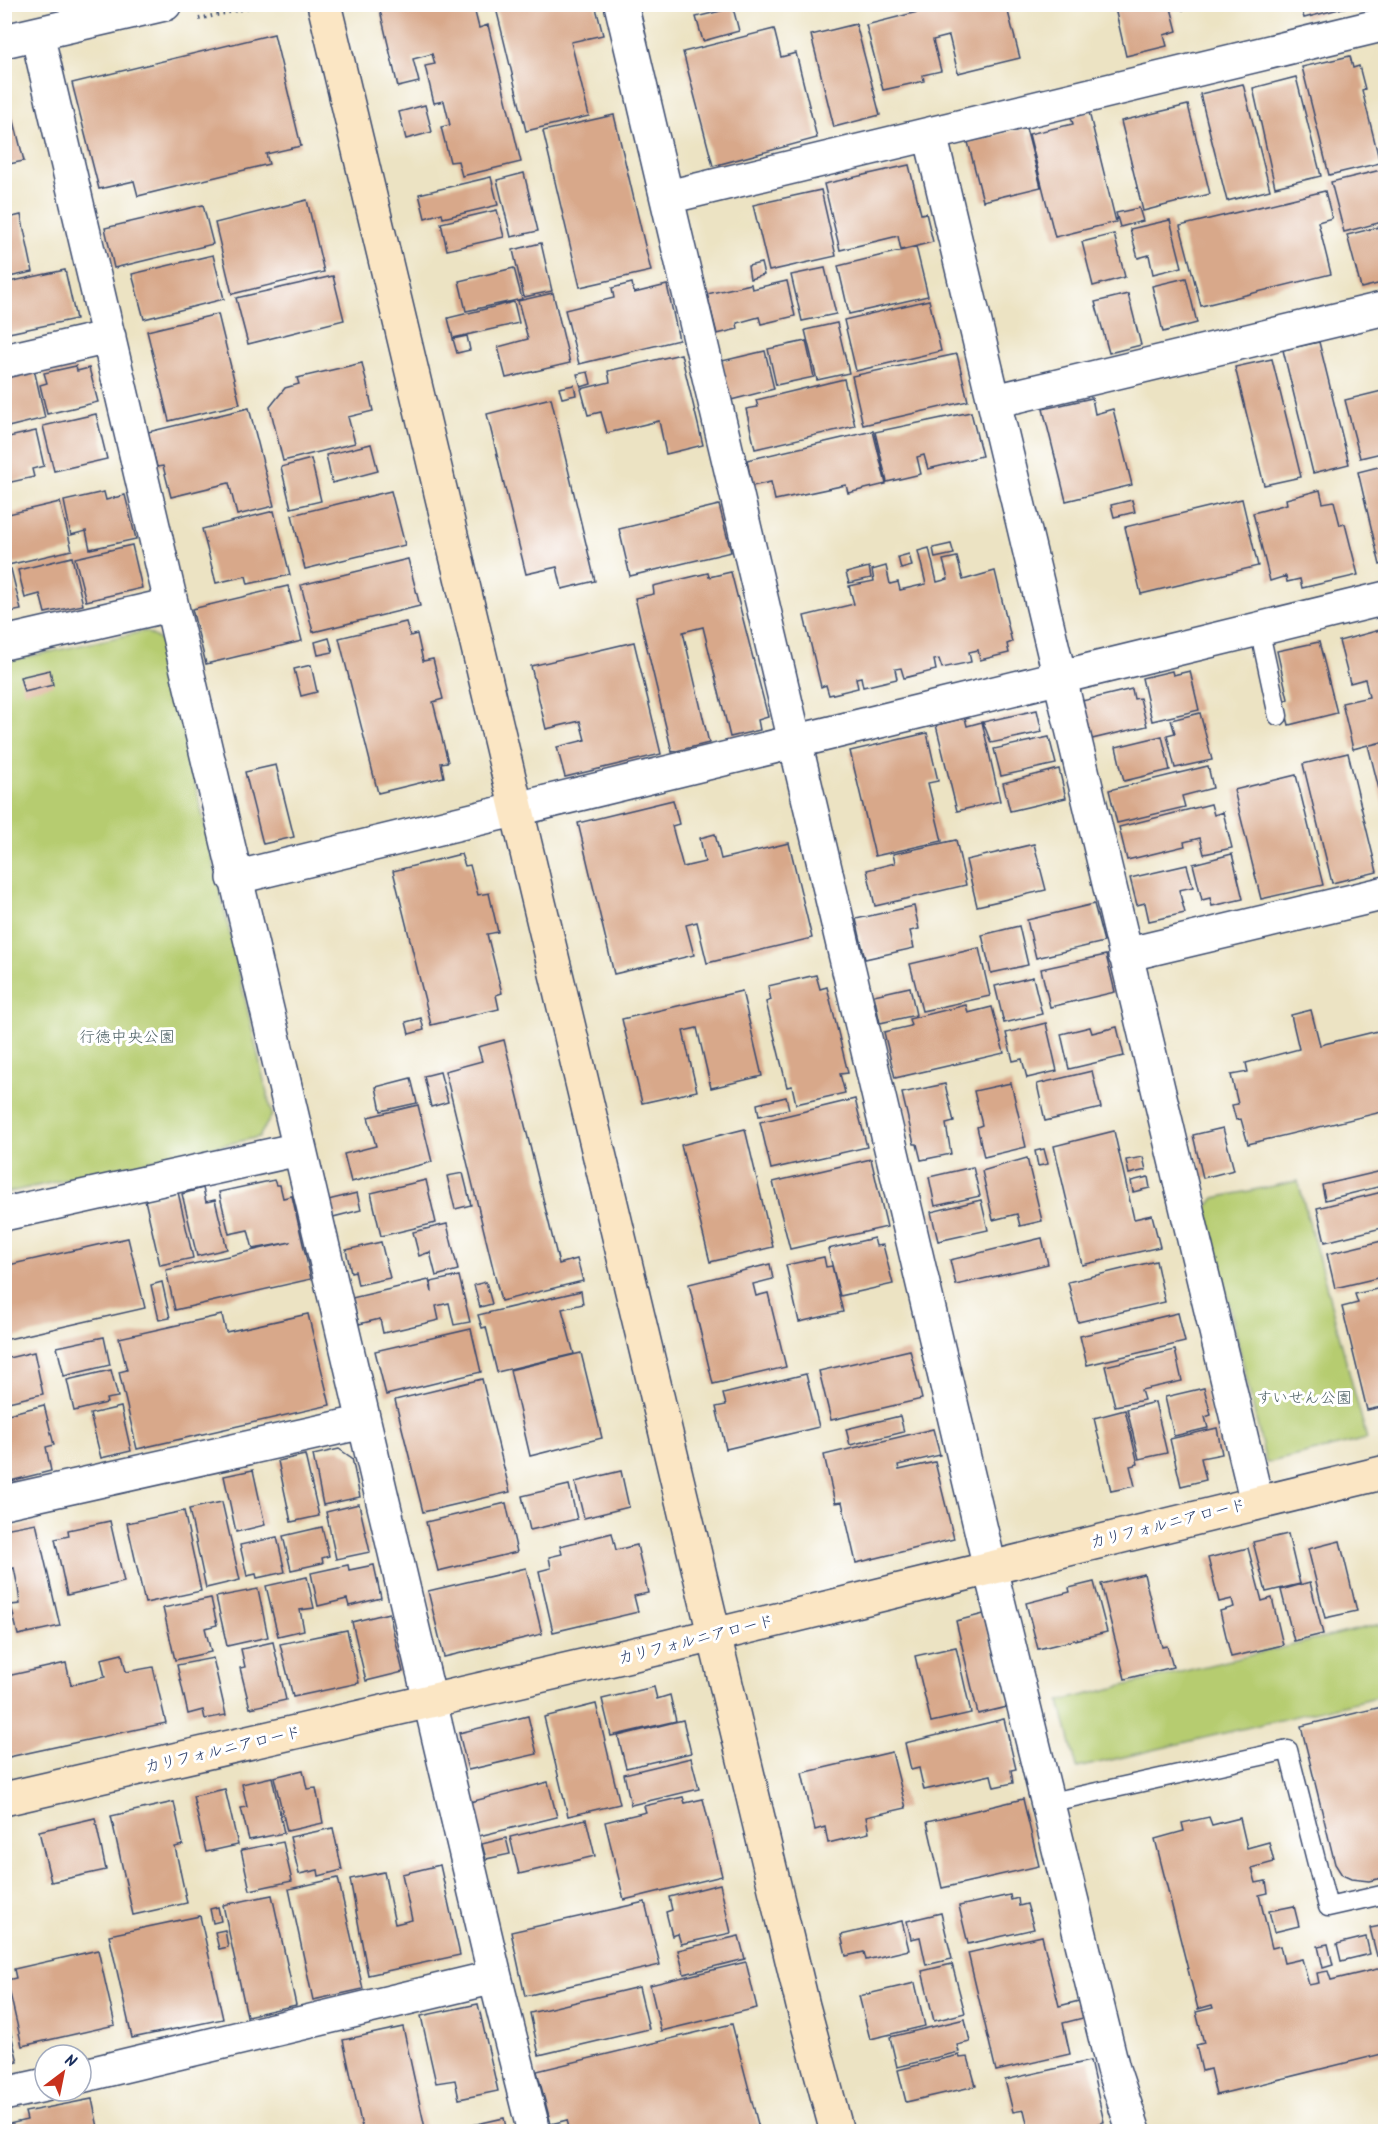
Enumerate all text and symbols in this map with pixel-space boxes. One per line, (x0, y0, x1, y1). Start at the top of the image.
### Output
park label: 行徳中央公園 (79, 1025, 175, 1050)
park label: すいせん公園 (1256, 1386, 1352, 1411)
street label: カリフォルニアロード (1087, 1493, 1249, 1555)
street label: カリフォルニアロード (615, 1609, 777, 1671)
street label: カリフォルニアロード (142, 1720, 304, 1780)
north arrow (33, 2043, 93, 2103)
text: N (59, 2048, 81, 2075)

